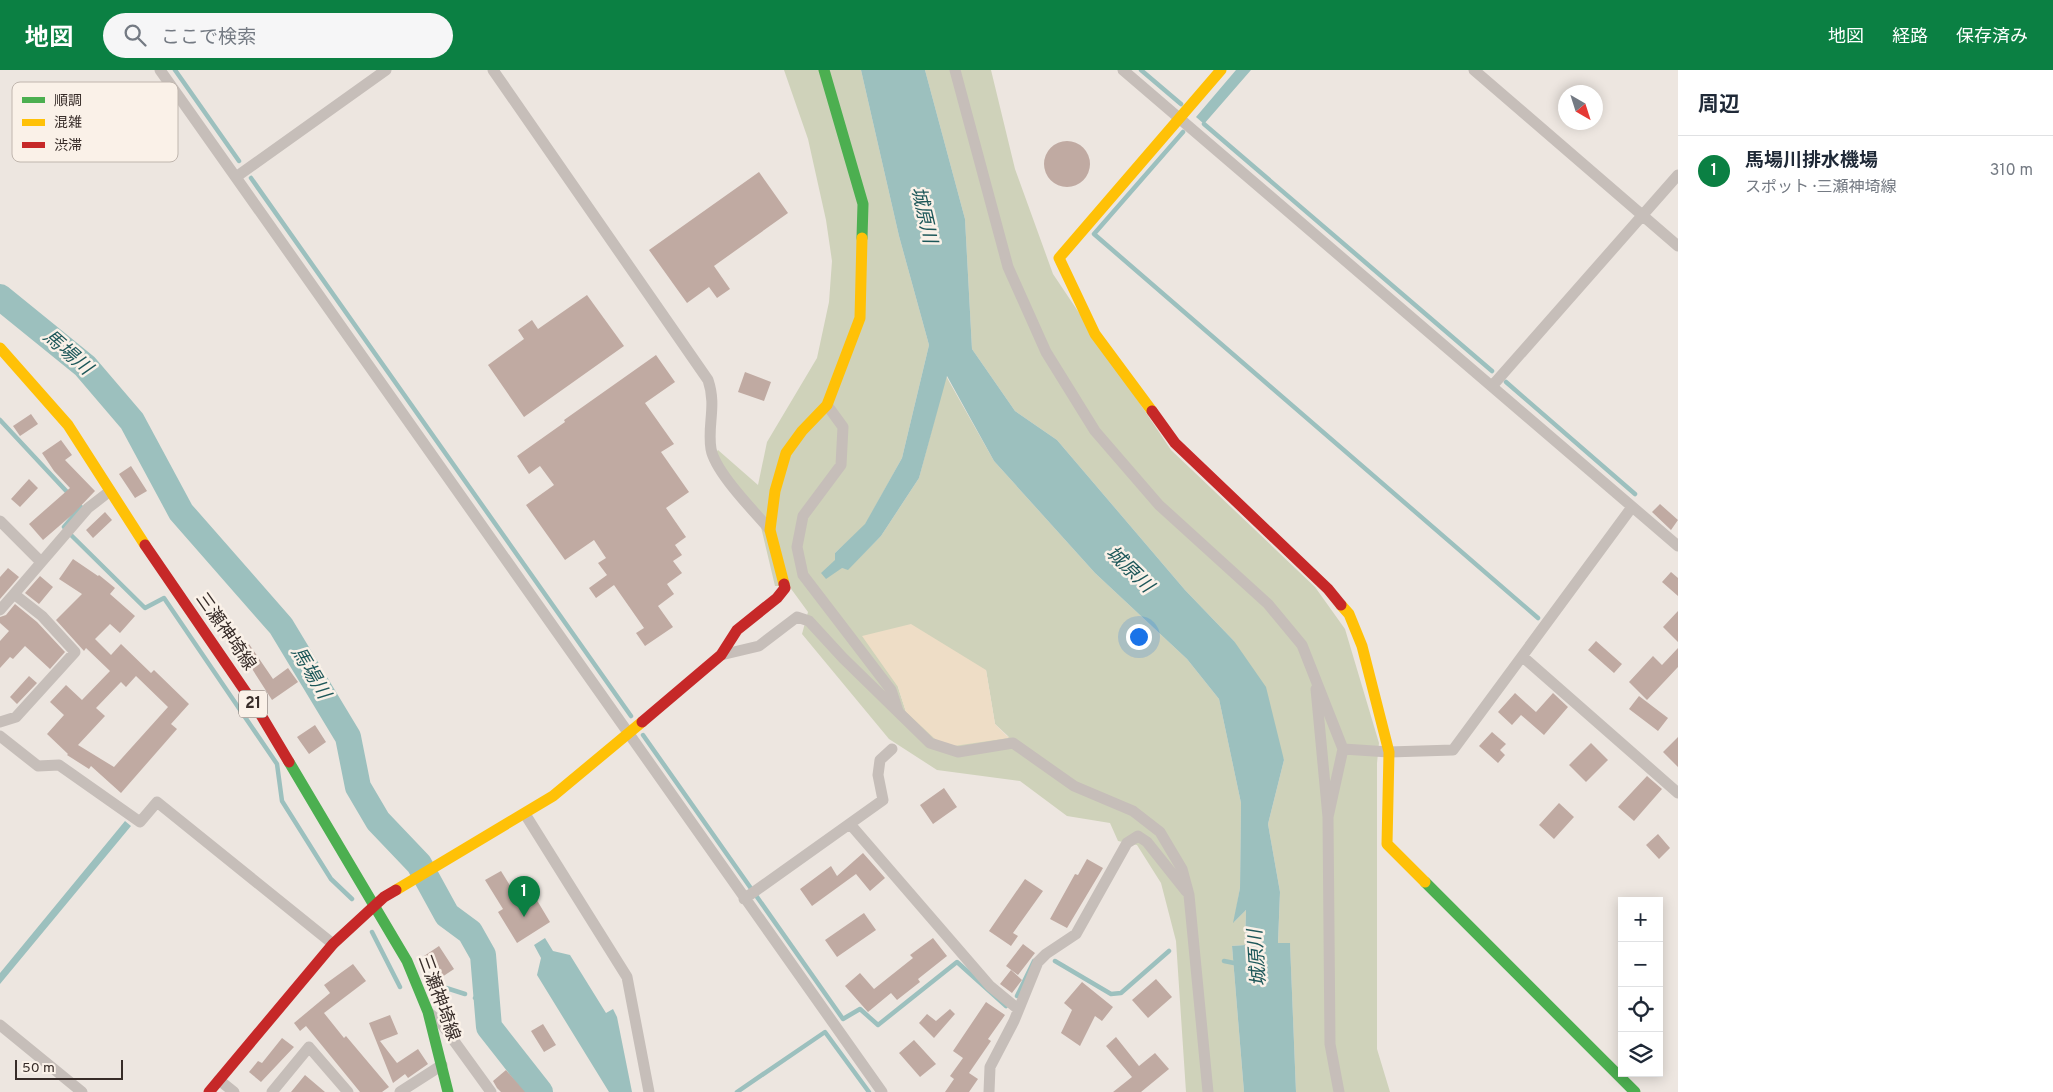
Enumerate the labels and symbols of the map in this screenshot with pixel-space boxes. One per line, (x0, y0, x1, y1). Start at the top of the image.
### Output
legend (12, 82, 178, 162)
north arrow (1558, 85, 1603, 130)
text: 順調 (54, 93, 82, 110)
text: 混雑 (54, 114, 82, 132)
text: 渋滞 (54, 138, 82, 155)
water label: 城原川 (905, 185, 942, 247)
water label: 馬場川 (38, 325, 98, 382)
water label: 城原川 (1100, 542, 1159, 600)
street label: 三瀬神埼線 (190, 589, 260, 675)
your location (1126, 624, 1152, 650)
water label: 馬場川 (285, 642, 336, 705)
road number: 21 (239, 690, 267, 718)
pin: 1 (508, 876, 540, 917)
water label: 城原川 (1244, 927, 1272, 987)
street label: 三瀬神埼線 (412, 952, 464, 1044)
scale bar (15, 1057, 122, 1080)

